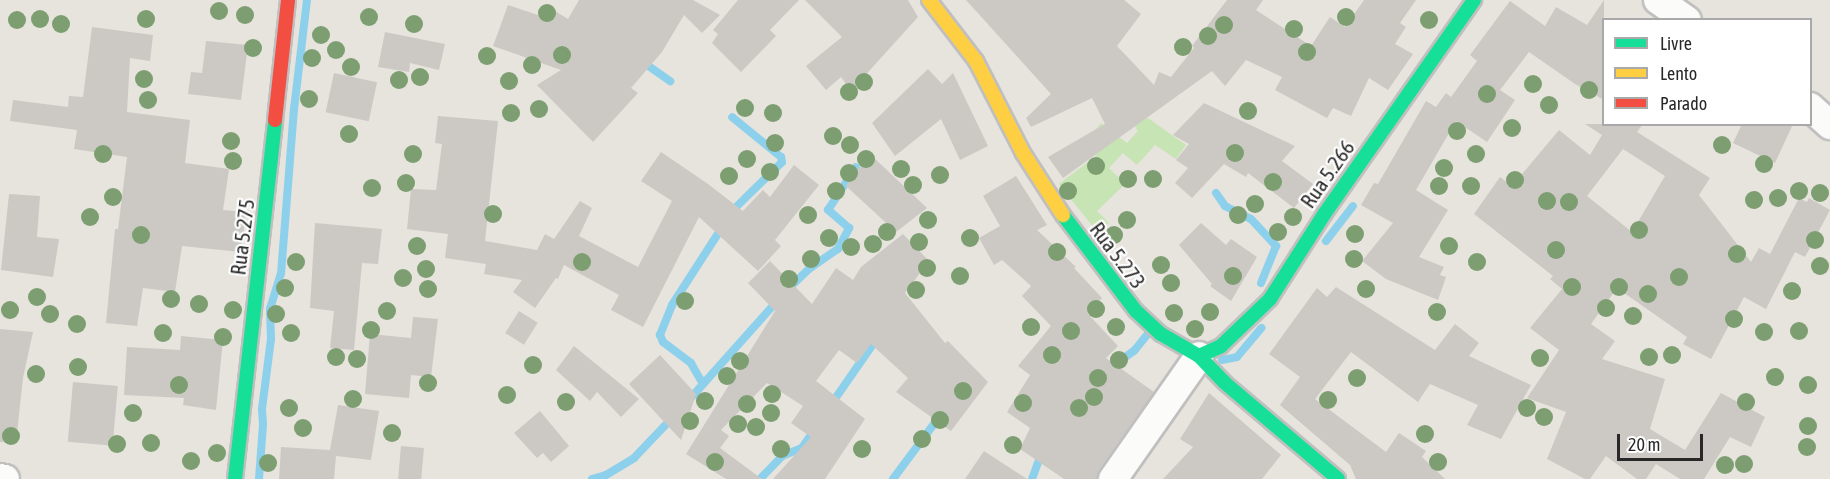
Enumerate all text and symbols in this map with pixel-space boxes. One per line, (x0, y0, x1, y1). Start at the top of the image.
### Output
legend (1602, 18, 1812, 126)
text: Livre (1660, 33, 1692, 54)
text: Lento (1660, 63, 1697, 84)
text: Parado (1660, 93, 1707, 114)
street label: Rua 5.266 (1295, 135, 1359, 213)
street label: Rua 5.275 (225, 197, 259, 277)
street label: Rua 5.273 (1085, 217, 1151, 293)
scale bar (1620, 422, 1706, 460)
text: 20 m (1628, 434, 1660, 455)

